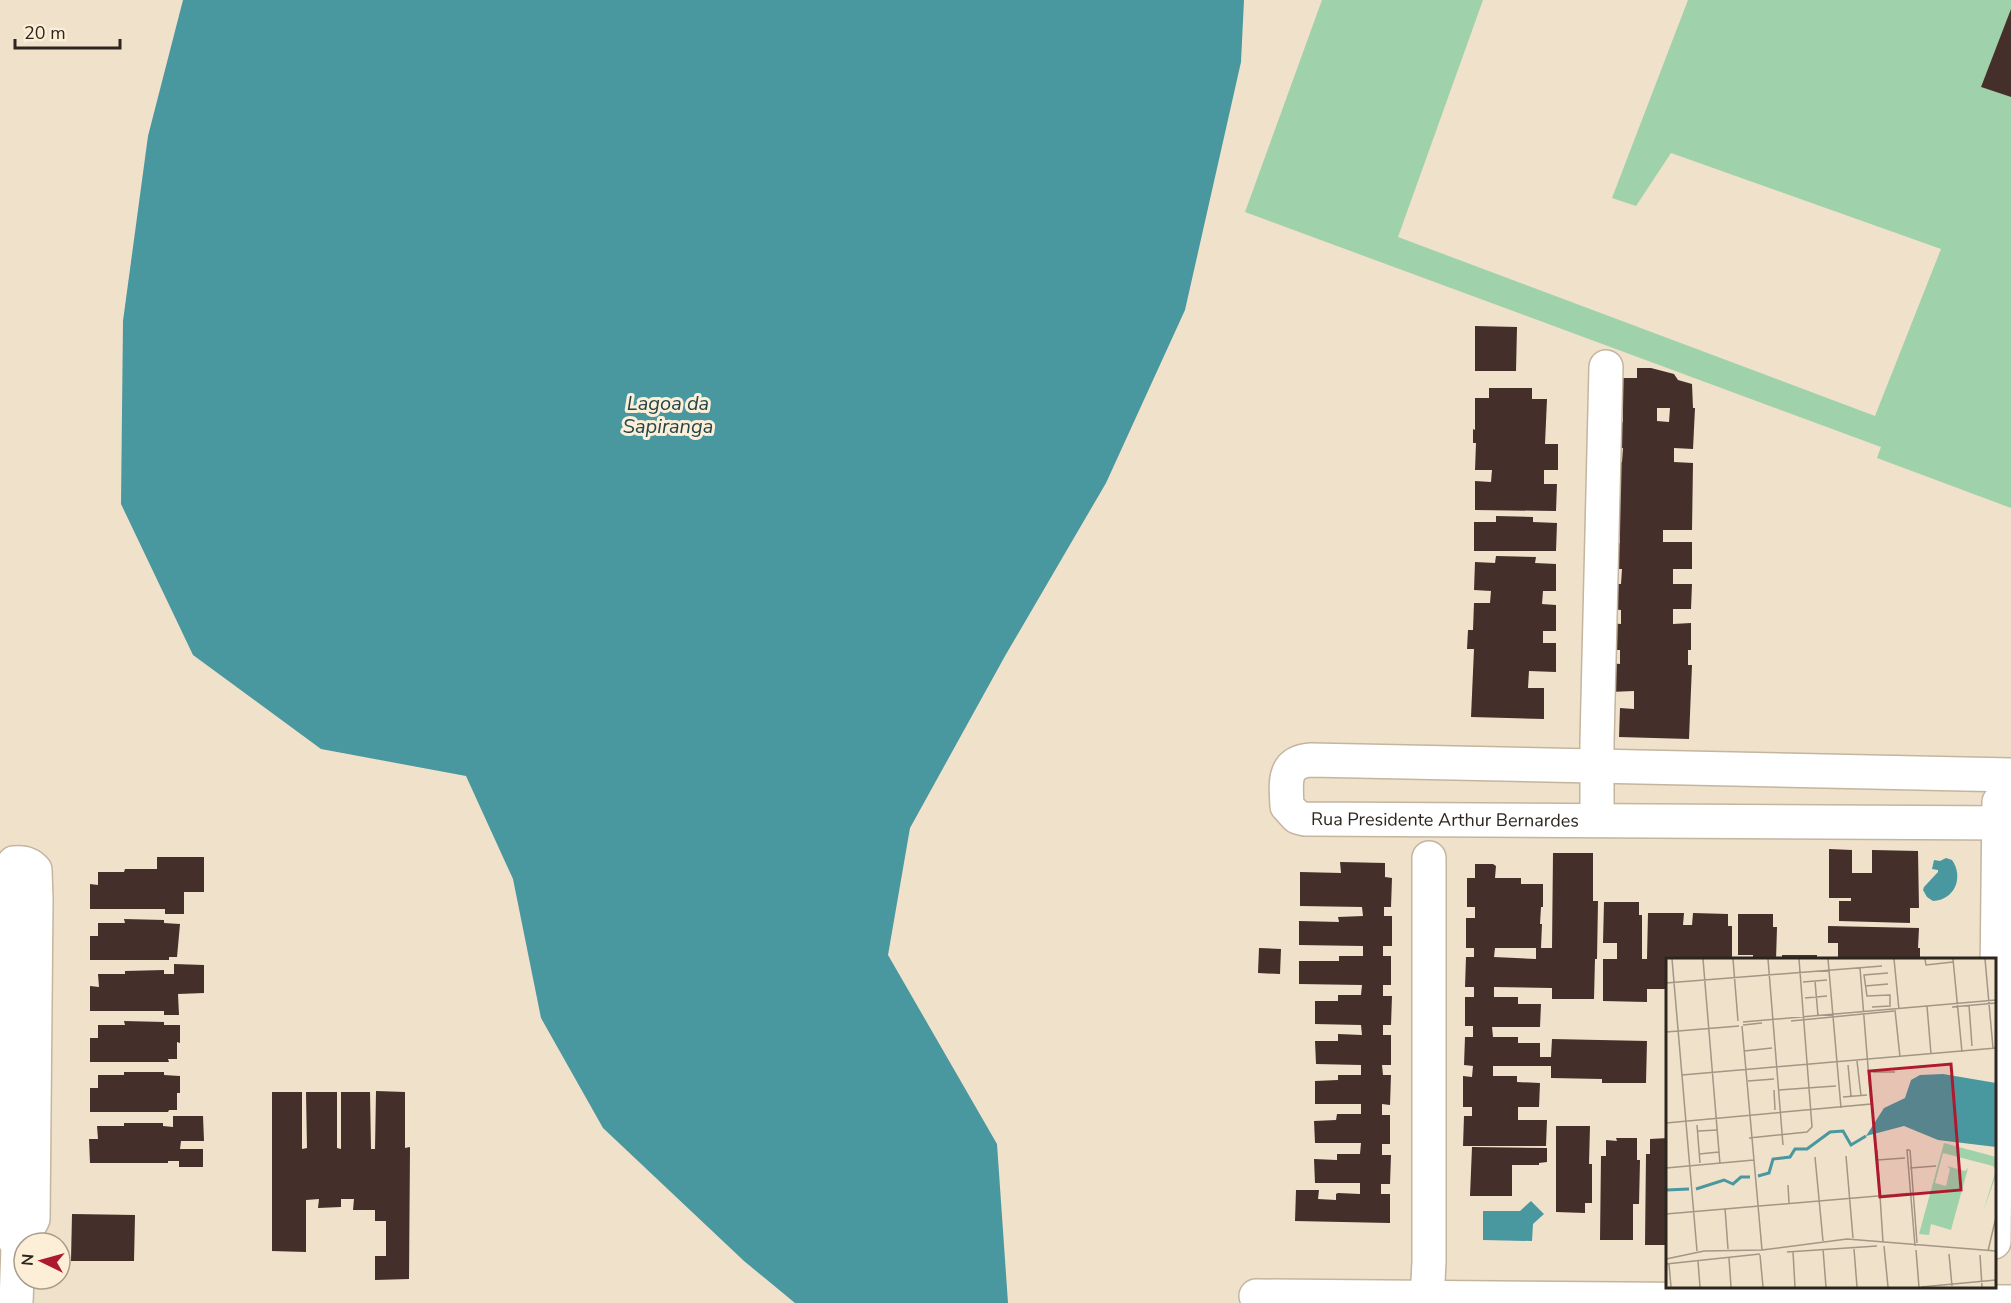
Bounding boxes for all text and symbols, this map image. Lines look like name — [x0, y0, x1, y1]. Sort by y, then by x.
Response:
scale bar — [15, 12, 120, 50]
text: 20 m — [24, 21, 66, 45]
water label: Lagoa da Sapiranga — [623, 390, 713, 440]
street label: Rua Presidente Arthur Bernardes — [1311, 807, 1579, 833]
inset map — [1666, 958, 1996, 1288]
north arrow — [12, 1231, 72, 1291]
text: N — [17, 1253, 40, 1267]

